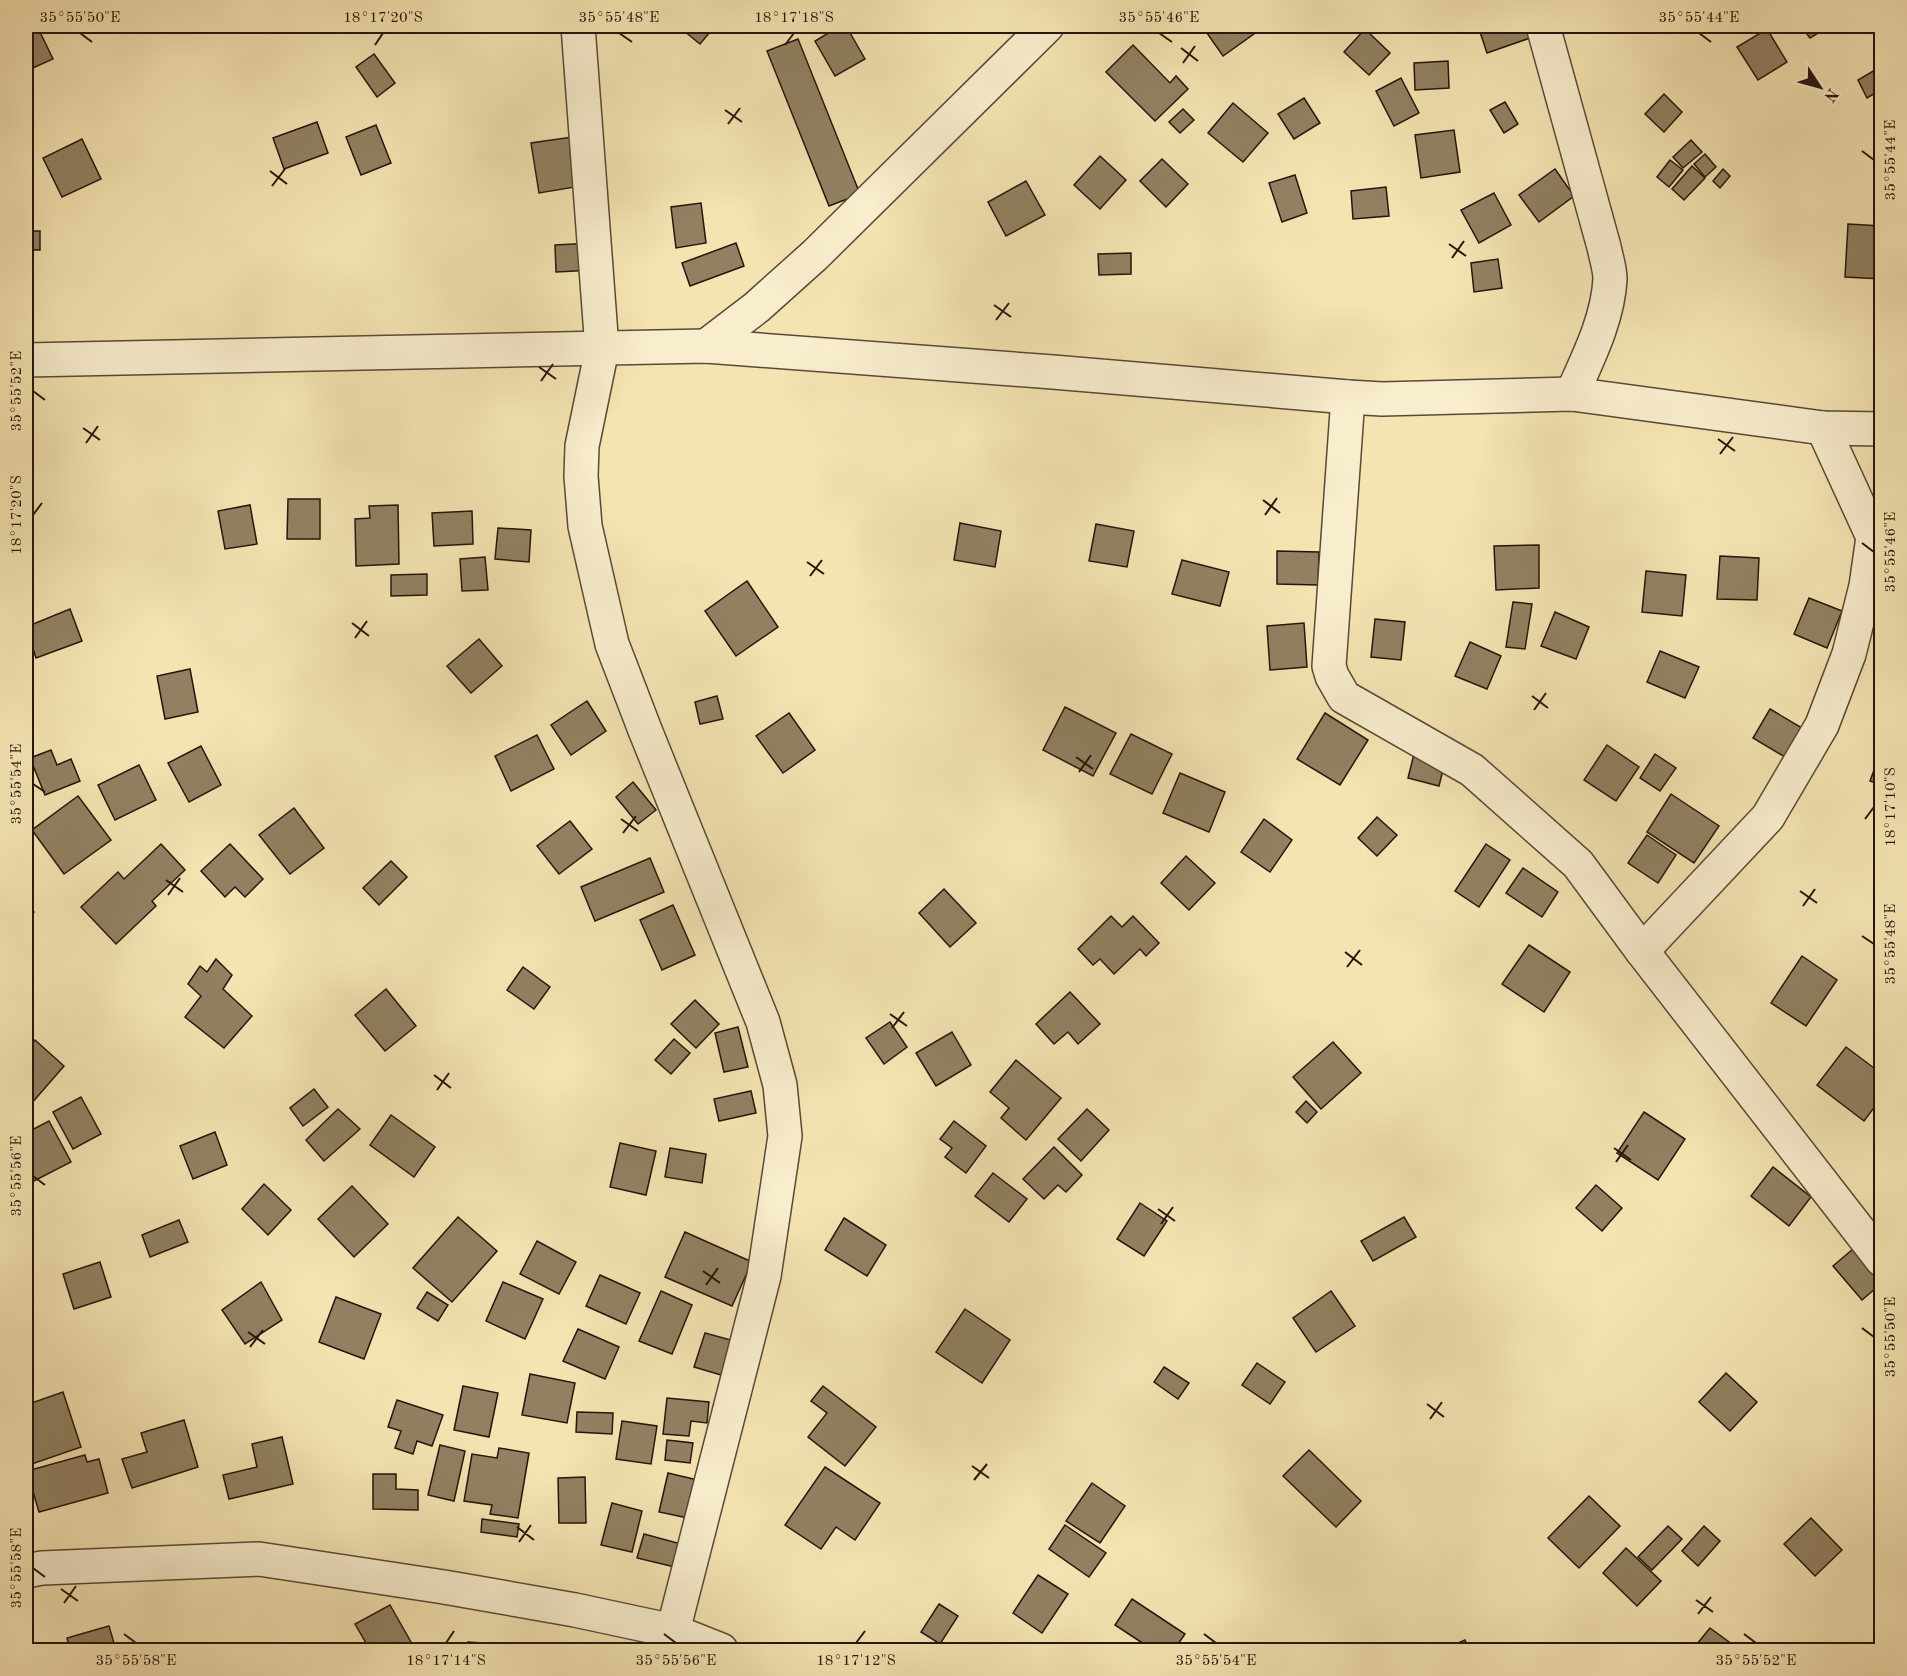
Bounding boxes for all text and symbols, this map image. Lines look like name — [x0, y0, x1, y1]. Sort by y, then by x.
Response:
text: 35°55'50"E — [40, 11, 120, 26]
text: 18°17'20"S — [343, 11, 423, 26]
text: 35°55'48"E — [579, 11, 659, 26]
text: 18°17'18"S — [754, 11, 834, 26]
text: 35°55'46"E — [1119, 11, 1199, 26]
text: 35°55'44"E — [1659, 11, 1739, 26]
north arrow — [1790, 57, 1850, 117]
text: N — [1820, 85, 1841, 105]
text: 35°55'44"E — [1884, 120, 1899, 200]
text: 35°55'52"E — [10, 351, 25, 431]
text: 18°17'20"S — [10, 475, 25, 555]
text: 35°55'46"E — [1884, 512, 1899, 592]
text: 35°55'54"E — [10, 744, 25, 824]
text: 18°17'10"S — [1884, 767, 1899, 847]
text: 35°55'48"E — [1884, 904, 1899, 984]
text: 35°55'56"E — [10, 1136, 25, 1216]
text: 35°55'50"E — [1884, 1297, 1899, 1377]
text: 35°55'58"E — [10, 1528, 25, 1608]
text: 35°55'58"E — [96, 1654, 176, 1669]
text: 18°17'14"S — [406, 1654, 486, 1669]
text: 35°55'56"E — [636, 1654, 716, 1669]
text: 18°17'12"S — [816, 1654, 896, 1669]
text: 35°55'54"E — [1176, 1654, 1256, 1669]
text: 35°55'52"E — [1716, 1654, 1796, 1669]

